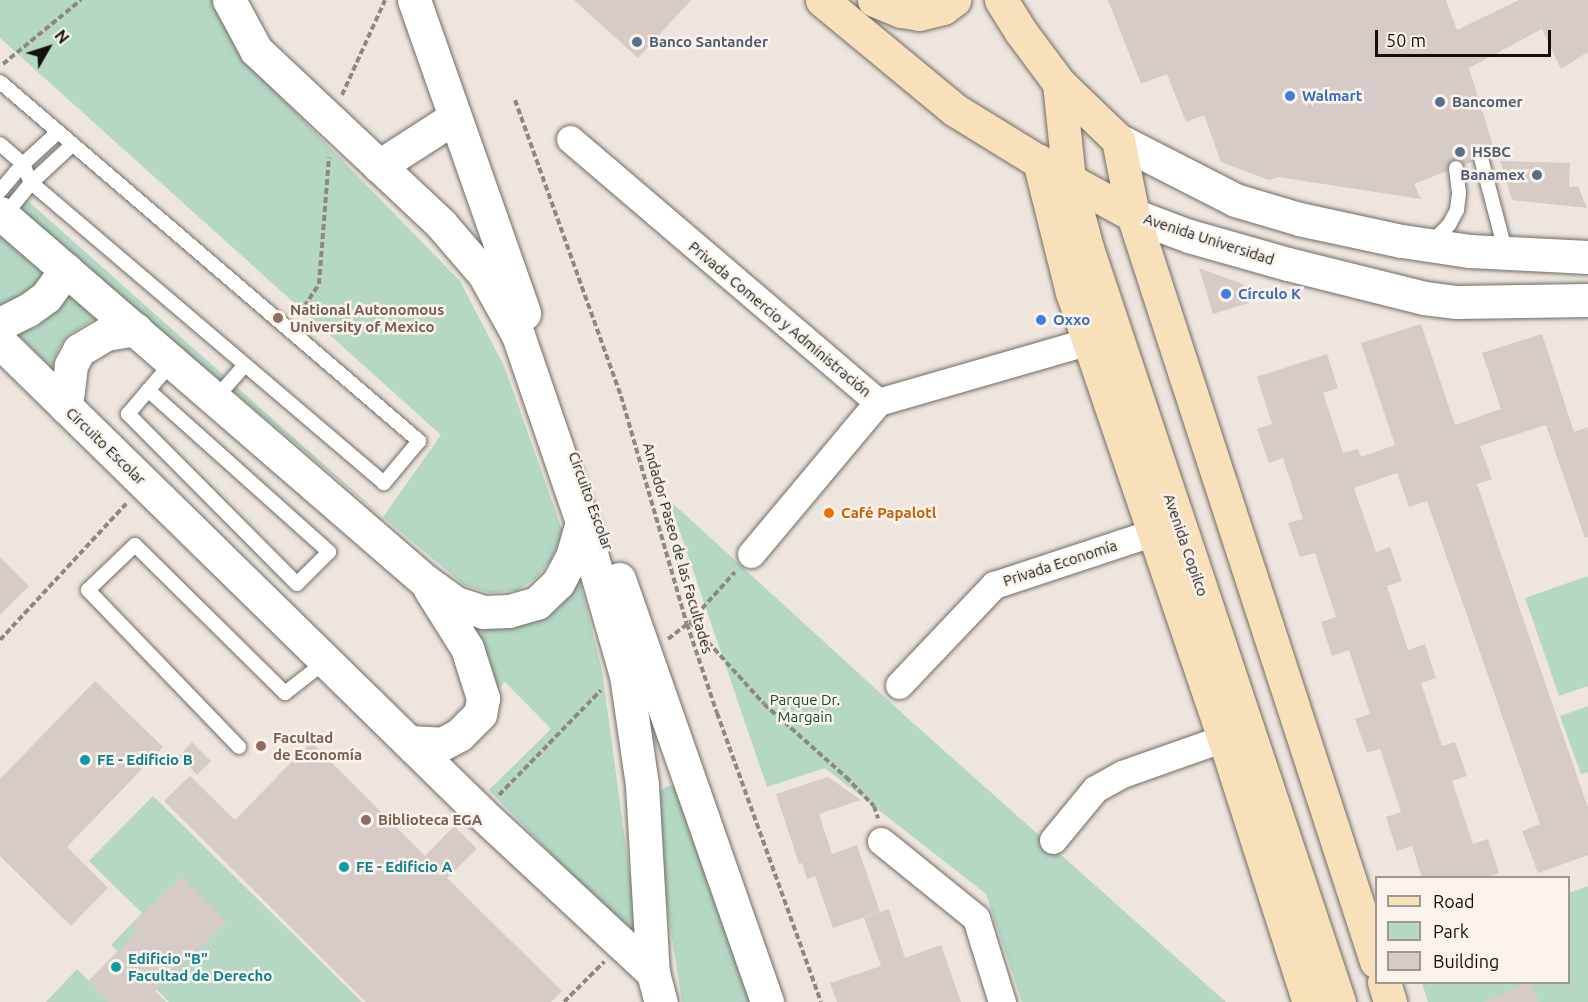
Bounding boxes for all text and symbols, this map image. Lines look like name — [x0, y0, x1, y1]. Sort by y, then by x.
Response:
north arrow — [18, 18, 78, 78]
scale bar — [1378, 18, 1554, 56]
text: N — [51, 26, 73, 47]
text: 50 m — [1386, 30, 1426, 50]
place label: Banco Santander — [649, 33, 768, 51]
marker: Banco Santander — [630, 35, 644, 49]
place label: Walmart — [1302, 87, 1362, 105]
marker: Walmart — [1283, 89, 1297, 103]
place label: Bancomer — [1452, 93, 1523, 111]
marker: Bancomer — [1433, 95, 1447, 109]
place label: HSBC — [1472, 143, 1511, 161]
marker: HSBC — [1453, 145, 1467, 159]
place label: Banamex — [1460, 166, 1525, 184]
marker: Banamex — [1530, 168, 1544, 182]
street label: Avenida Universidad — [1141, 209, 1277, 269]
street label: Privada Comercio y Administración — [685, 237, 875, 401]
place label: Círculo K — [1238, 285, 1301, 303]
marker: Círculo K — [1219, 287, 1233, 301]
place label: National Autonomous University of Mexico — [290, 300, 444, 335]
marker: National Autonomous University of Mexico — [271, 311, 285, 325]
place label: Oxxo — [1053, 311, 1090, 329]
marker: Oxxo — [1034, 313, 1048, 327]
street label: Circuito Escolar — [62, 403, 150, 489]
street label: Andador Paseo de las Facultades — [639, 440, 717, 656]
street label: Circuito Escolar — [565, 449, 617, 553]
street label: Avenida Copilco — [1160, 491, 1212, 599]
place label: Café Papalotl — [841, 504, 936, 522]
marker: Café Papalotl — [822, 506, 836, 520]
street label: Privada Economía — [1001, 536, 1119, 590]
park label: Parque Dr. Margain — [770, 690, 840, 725]
place label: Facultad de Economía — [273, 728, 362, 763]
marker: Facultad de Economía — [254, 739, 268, 753]
place label: FE - Edificio B — [97, 751, 193, 769]
marker: FE - Edificio B — [78, 753, 92, 767]
place label: Biblioteca EGA — [378, 811, 482, 829]
marker: Biblioteca EGA — [359, 813, 373, 827]
place label: FE - Edificio A — [356, 858, 452, 876]
marker: FE - Edificio A — [337, 860, 351, 874]
legend — [1375, 876, 1570, 984]
text: Road — [1433, 891, 1475, 911]
text: Park — [1433, 921, 1469, 941]
place label: Edificio "B" Facultad de Derecho — [128, 949, 272, 984]
text: Building — [1433, 951, 1499, 971]
marker: Edificio "B" Facultad de Derecho — [109, 960, 123, 974]

